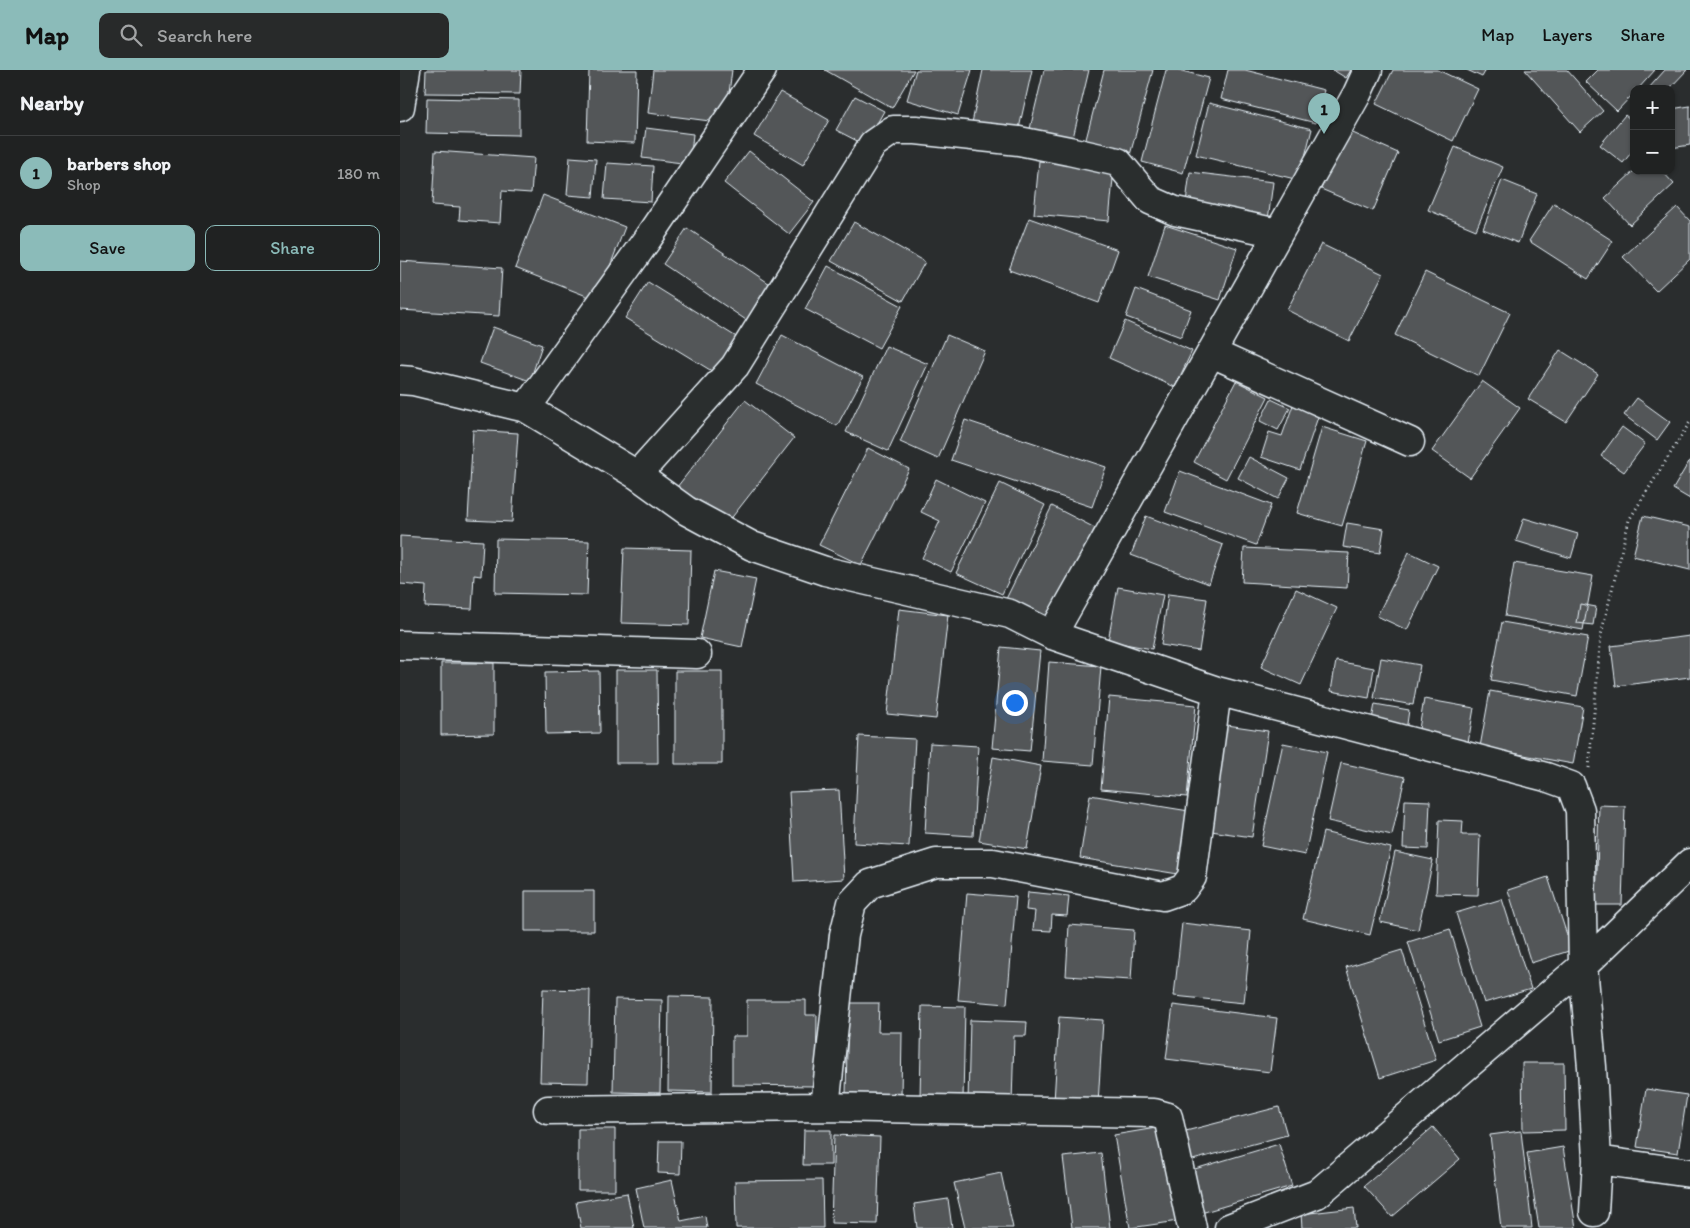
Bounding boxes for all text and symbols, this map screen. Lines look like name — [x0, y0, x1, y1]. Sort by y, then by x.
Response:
search box — [99, 13, 449, 58]
text: Map — [25, 21, 69, 50]
icon: search — [117, 21, 145, 49]
text: Search here — [157, 24, 252, 47]
text: Map — [1481, 24, 1514, 46]
text: Layers — [1542, 24, 1592, 46]
text: Share — [1620, 24, 1665, 46]
map controls — [1630, 85, 1675, 175]
button: + — [1630, 85, 1675, 130]
text: Nearby — [20, 90, 84, 115]
pin: 1 — [1308, 93, 1340, 134]
button: − — [1630, 130, 1675, 175]
text: barbers shop — [67, 152, 171, 175]
text: 1 — [32, 164, 40, 183]
text: 180 m — [337, 164, 380, 183]
text: Shop — [67, 175, 101, 194]
button: Save — [20, 225, 195, 271]
button: Share — [205, 225, 380, 271]
your location — [1002, 690, 1028, 716]

